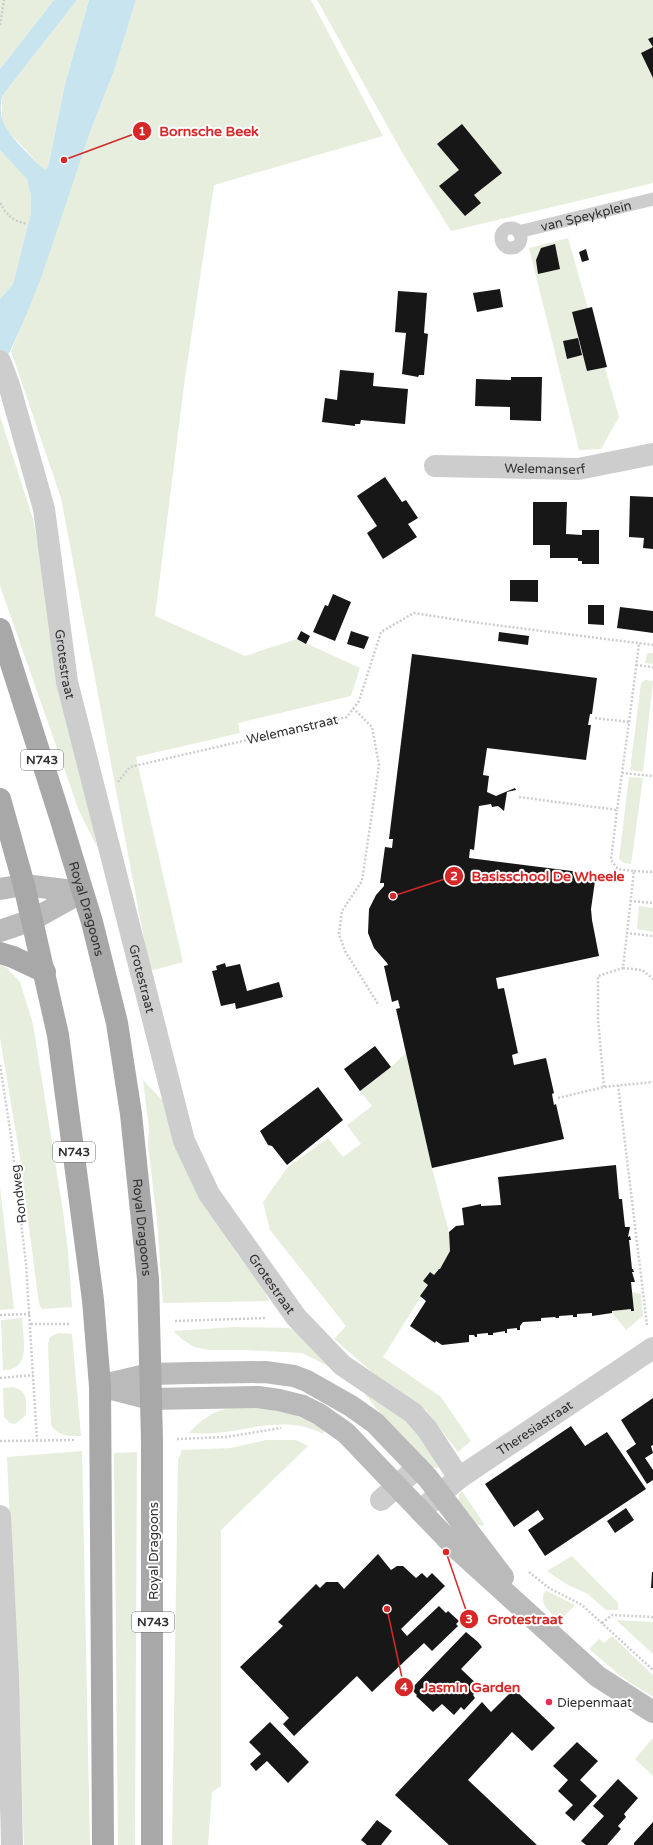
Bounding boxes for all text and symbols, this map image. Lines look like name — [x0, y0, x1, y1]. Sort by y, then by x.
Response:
callout: Bornsche Beek — [132, 118, 267, 144]
text: Bornsche Beek — [159, 123, 259, 140]
text: 1 — [138, 124, 146, 138]
street label: van Speykplein — [539, 198, 633, 235]
street label: Welemanserf — [504, 460, 587, 478]
street label: Grotestraat — [51, 628, 78, 701]
street label: Welemanstraat — [245, 712, 339, 748]
road number: N743 — [21, 750, 63, 770]
street label: Royal Dragoons — [65, 860, 107, 958]
callout: Basisschool De Wheele — [444, 863, 633, 889]
text: Basisschool De Wheele — [471, 868, 625, 885]
text: 2 — [450, 869, 458, 883]
street label: Grotestraat — [125, 943, 158, 1015]
road number: N743 — [53, 1142, 95, 1162]
street label: Rondweg — [7, 1164, 31, 1224]
street label: Royal Dragoons — [129, 1178, 155, 1277]
street label: Grotestraat — [245, 1251, 298, 1318]
street label: Theresiastraat — [494, 1397, 576, 1459]
street label: Royal Dragoons — [146, 1502, 162, 1600]
callout: Grotestraat — [459, 1606, 570, 1632]
text: Grotestraat — [487, 1611, 563, 1628]
road number: N743 — [132, 1612, 174, 1632]
text: 3 — [465, 1612, 473, 1626]
callout: Jasmin Garden — [394, 1674, 528, 1700]
text: Jasmin Garden — [421, 1679, 520, 1696]
text: 4 — [400, 1680, 408, 1694]
place label: Diepenmaat — [557, 1695, 632, 1711]
marker: Diepenmaat — [544, 1697, 554, 1707]

